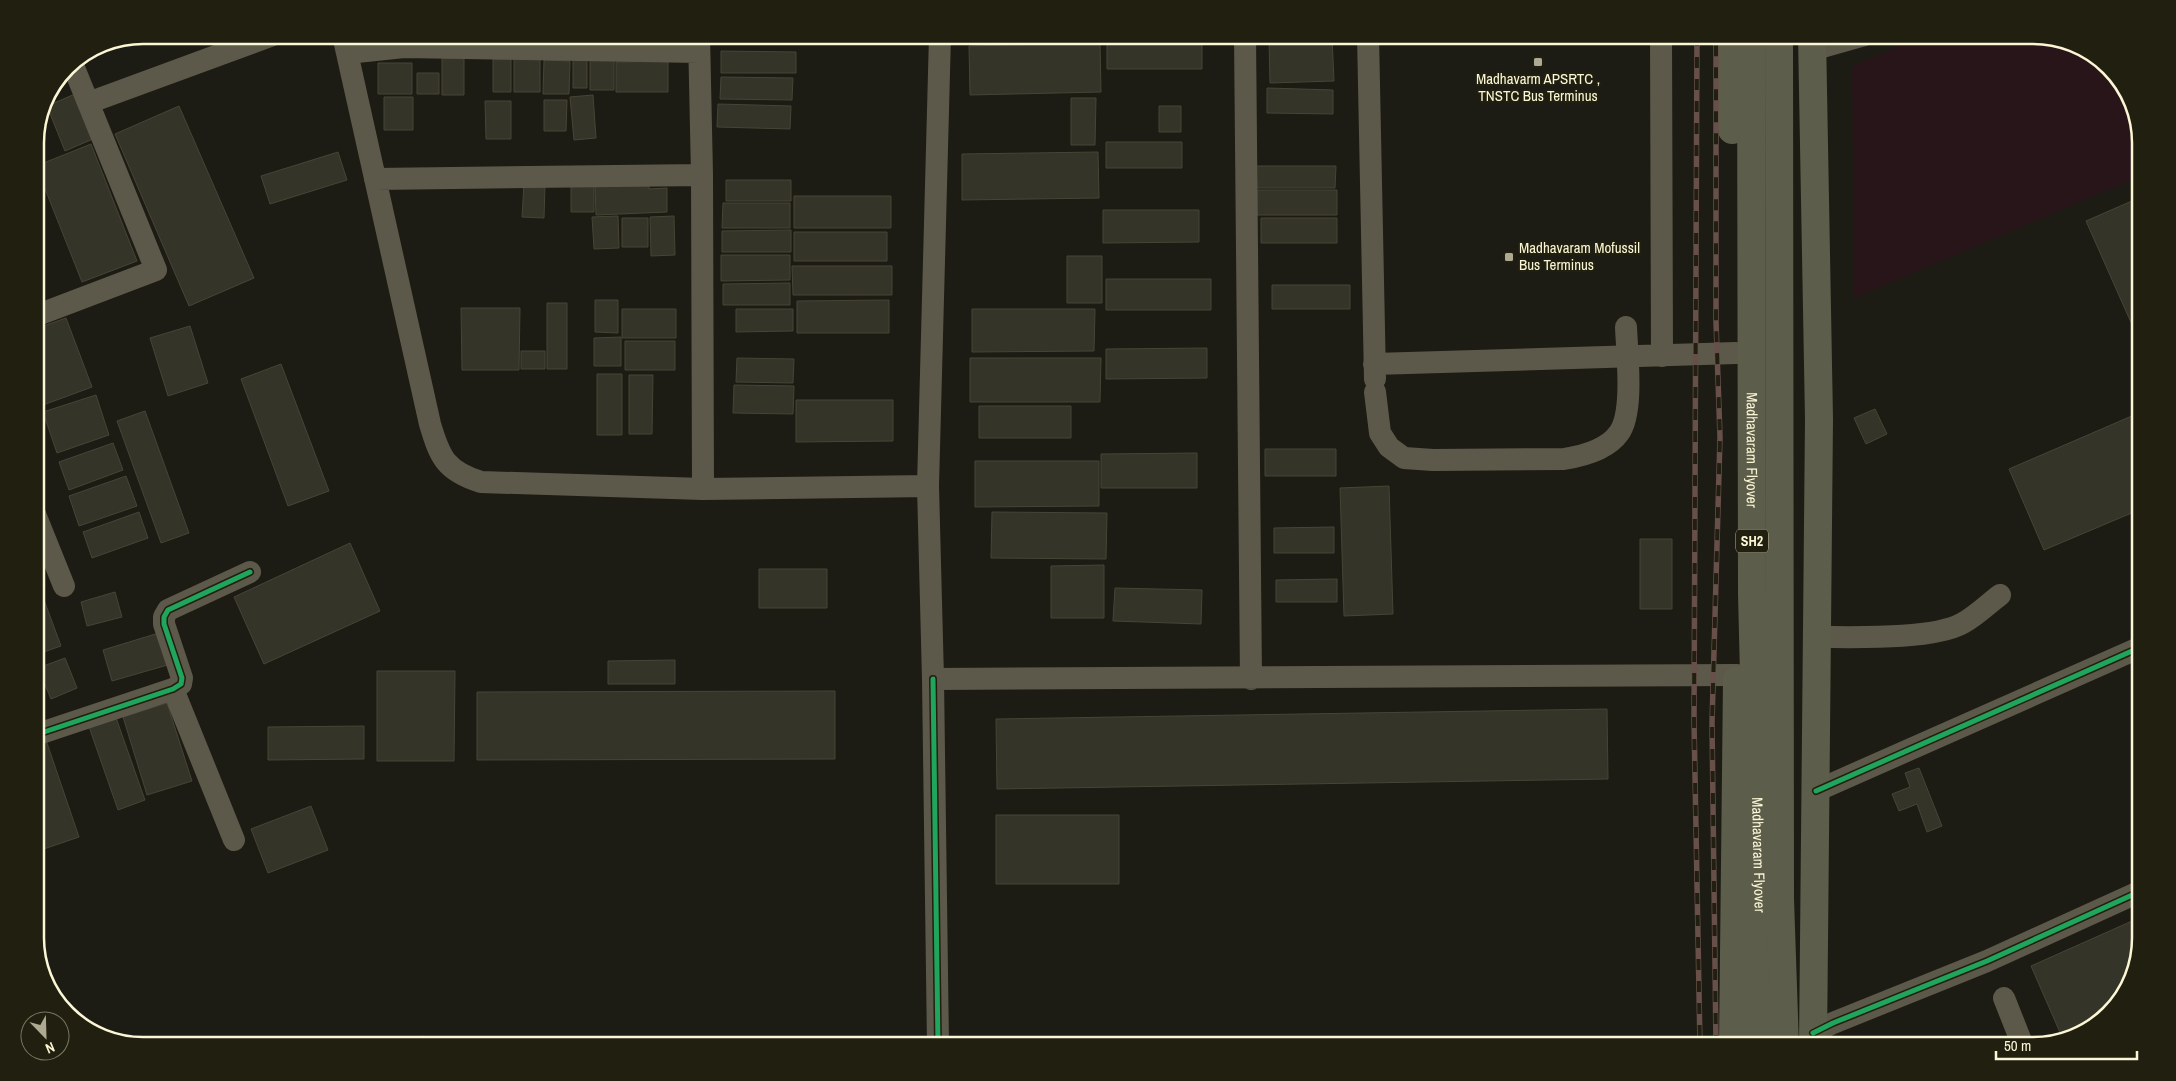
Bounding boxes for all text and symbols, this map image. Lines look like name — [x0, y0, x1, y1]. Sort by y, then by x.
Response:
marker: Madhavarm APSRTC , TNSTC Bus Terminus — [1532, 56, 1544, 68]
place label: Madhavarm APSRTC , TNSTC Bus Terminus — [1476, 68, 1600, 106]
place label: Madhavaram Mofussil Bus Terminus — [1519, 237, 1640, 275]
marker: Madhavaram Mofussil Bus Terminus — [1503, 251, 1515, 263]
street label: Madhavaram Flyover — [1742, 392, 1763, 508]
road number: SH2 — [1736, 530, 1768, 552]
street label: Madhavaram Flyover — [1747, 797, 1771, 913]
north arrow — [20, 1011, 70, 1061]
scale bar — [1996, 1028, 2137, 1060]
text: 50 m — [2004, 1035, 2031, 1056]
text: N — [43, 1038, 57, 1058]

